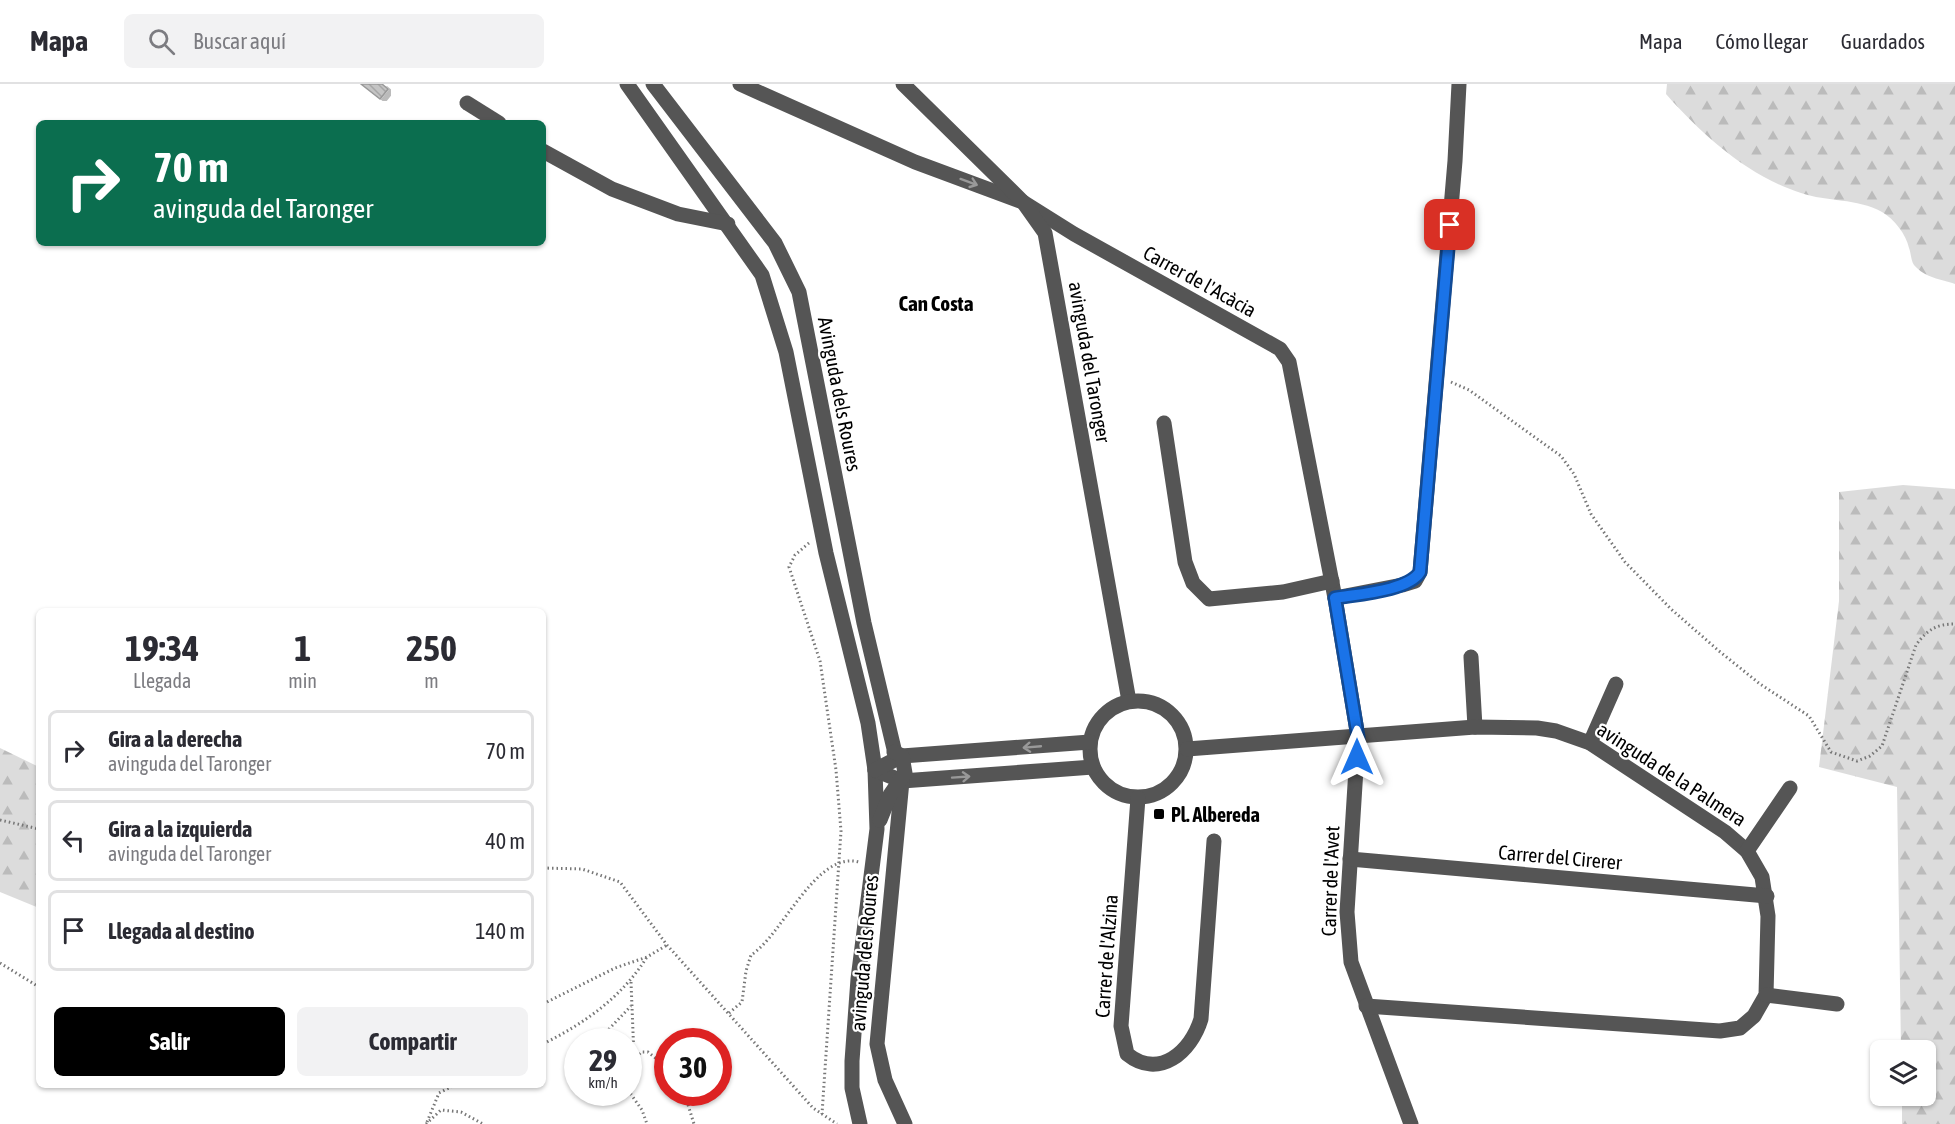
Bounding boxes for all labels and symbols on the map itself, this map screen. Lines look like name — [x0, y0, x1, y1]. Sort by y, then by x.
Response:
one-way arrow — [959, 178, 978, 189]
pin — [1424, 199, 1475, 250]
street label: Carrer de l'Acàcia — [1140, 241, 1260, 321]
street label: avinguda del Taronger — [1065, 280, 1116, 445]
district label: Can Costa — [899, 291, 974, 315]
street label: Avinguda dels Roures — [814, 315, 866, 473]
street label: avinguda de la Palmera — [1593, 717, 1751, 831]
position arrow — [1325, 725, 1389, 789]
one-way arrow — [1022, 742, 1042, 753]
one-way arrow — [950, 771, 970, 782]
place label: Pl. Albereda — [1171, 803, 1260, 826]
marker: Pl. Albereda — [1152, 807, 1166, 821]
street label: Carrer de l'Avet — [1317, 825, 1343, 937]
street label: Carrer del Cirerer — [1497, 840, 1624, 874]
street label: avinguda dels Roures — [846, 874, 882, 1032]
street label: Carrer de l'Alzina — [1090, 894, 1122, 1018]
speed limit sign: 30 — [654, 1028, 732, 1106]

